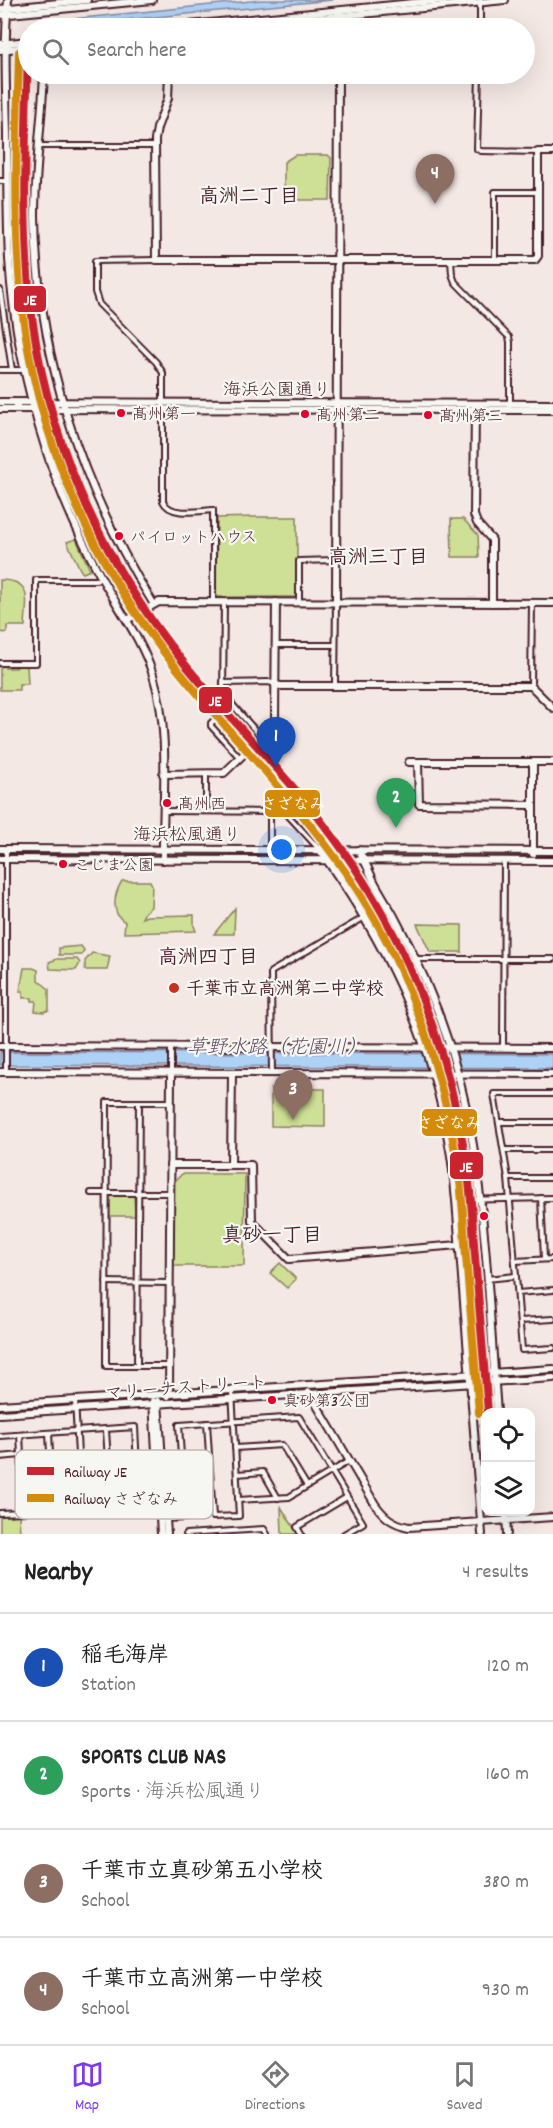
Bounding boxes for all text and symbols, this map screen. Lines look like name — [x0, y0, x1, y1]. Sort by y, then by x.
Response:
search box — [18, 18, 535, 84]
icon: search — [39, 35, 72, 68]
text: Search here — [87, 36, 186, 67]
pin: 4 — [416, 154, 454, 204]
district label: 高洲二丁目 — [199, 184, 299, 212]
line badge: JE — [13, 285, 47, 313]
text: JE — [23, 290, 37, 313]
street label: 海浜公園通り — [223, 379, 331, 404]
place label: 髙州第一 — [132, 404, 196, 427]
place label: 髙州第二 — [316, 405, 380, 428]
place label: 髙州第三 — [439, 406, 503, 429]
marker: 髙州第一 — [115, 407, 127, 419]
marker: 髙州第二 — [299, 408, 311, 420]
marker: 髙州第三 — [422, 409, 434, 421]
place label: パイロットハウス — [130, 527, 257, 550]
marker: パイロットハウス — [113, 530, 125, 542]
district label: 高洲三丁目 — [328, 545, 428, 573]
line badge: JE — [198, 686, 233, 714]
text: JE — [208, 691, 222, 714]
pin: 1 — [256, 718, 296, 767]
pin: 2 — [376, 778, 416, 828]
line badge: さざなみ — [264, 789, 321, 818]
place label: 髙州西 — [178, 794, 226, 817]
text: さざなみ — [261, 794, 325, 817]
marker: 髙州西 — [161, 797, 173, 809]
street label: 海浜松風通り — [133, 824, 241, 849]
your location — [267, 835, 296, 864]
place label: こじま公園 — [74, 855, 154, 878]
marker: こじま公園 — [57, 858, 69, 870]
district label: 高洲四丁目 — [158, 945, 258, 973]
place label: 千葉市立高洲第二中学校 — [186, 978, 384, 1003]
marker: 千葉市立高洲第二中学校 — [167, 981, 181, 995]
water label: 草野水路（花園川） — [187, 1035, 367, 1063]
pin: 3 — [274, 1070, 312, 1120]
line badge: さざなみ — [421, 1108, 478, 1137]
text: さざなみ — [417, 1113, 481, 1136]
line badge: JE — [449, 1151, 484, 1180]
text: JE — [459, 1157, 473, 1180]
unlabelled marker — [478, 1210, 490, 1222]
district label: 真砂一丁目 — [222, 1223, 322, 1251]
street label: マリーナストリート — [104, 1371, 268, 1408]
place label: 真砂第3公団 — [283, 1391, 370, 1414]
marker: 真砂第3公団 — [266, 1394, 278, 1406]
map controls — [481, 1408, 535, 1516]
button: locate — [481, 1408, 535, 1462]
legend — [15, 1450, 213, 1519]
text: Railway JE — [64, 1462, 128, 1485]
button: layers — [481, 1462, 535, 1516]
text: Railway さざなみ — [64, 1489, 178, 1512]
text: Nearby — [24, 1555, 92, 1592]
text: 4 results — [462, 1559, 529, 1587]
text: 稲毛海岸 — [81, 1641, 169, 1672]
text: 1 — [41, 1653, 46, 1681]
text: 120 m — [487, 1653, 529, 1681]
text: Station — [81, 1672, 136, 1700]
text: SPORTS CLUB NAS — [81, 1743, 226, 1774]
text: 2 — [39, 1761, 48, 1789]
text: 160 m — [486, 1761, 529, 1789]
text: Sports · 海浜松風通り — [81, 1779, 265, 1807]
text: 千葉市立真砂第五小学校 — [81, 1857, 323, 1888]
text: 3 — [39, 1869, 48, 1897]
text: 380 m — [483, 1869, 529, 1897]
text: School — [81, 1888, 130, 1916]
text: 千葉市立高洲第一中学校 — [81, 1965, 323, 1996]
text: 4 — [39, 1977, 48, 2005]
text: 930 m — [482, 1977, 529, 2005]
text: School — [81, 1996, 130, 2024]
tab: Map — [71, 2058, 104, 2117]
tab: Directions — [245, 2058, 305, 2117]
tab: Saved — [447, 2058, 482, 2117]

